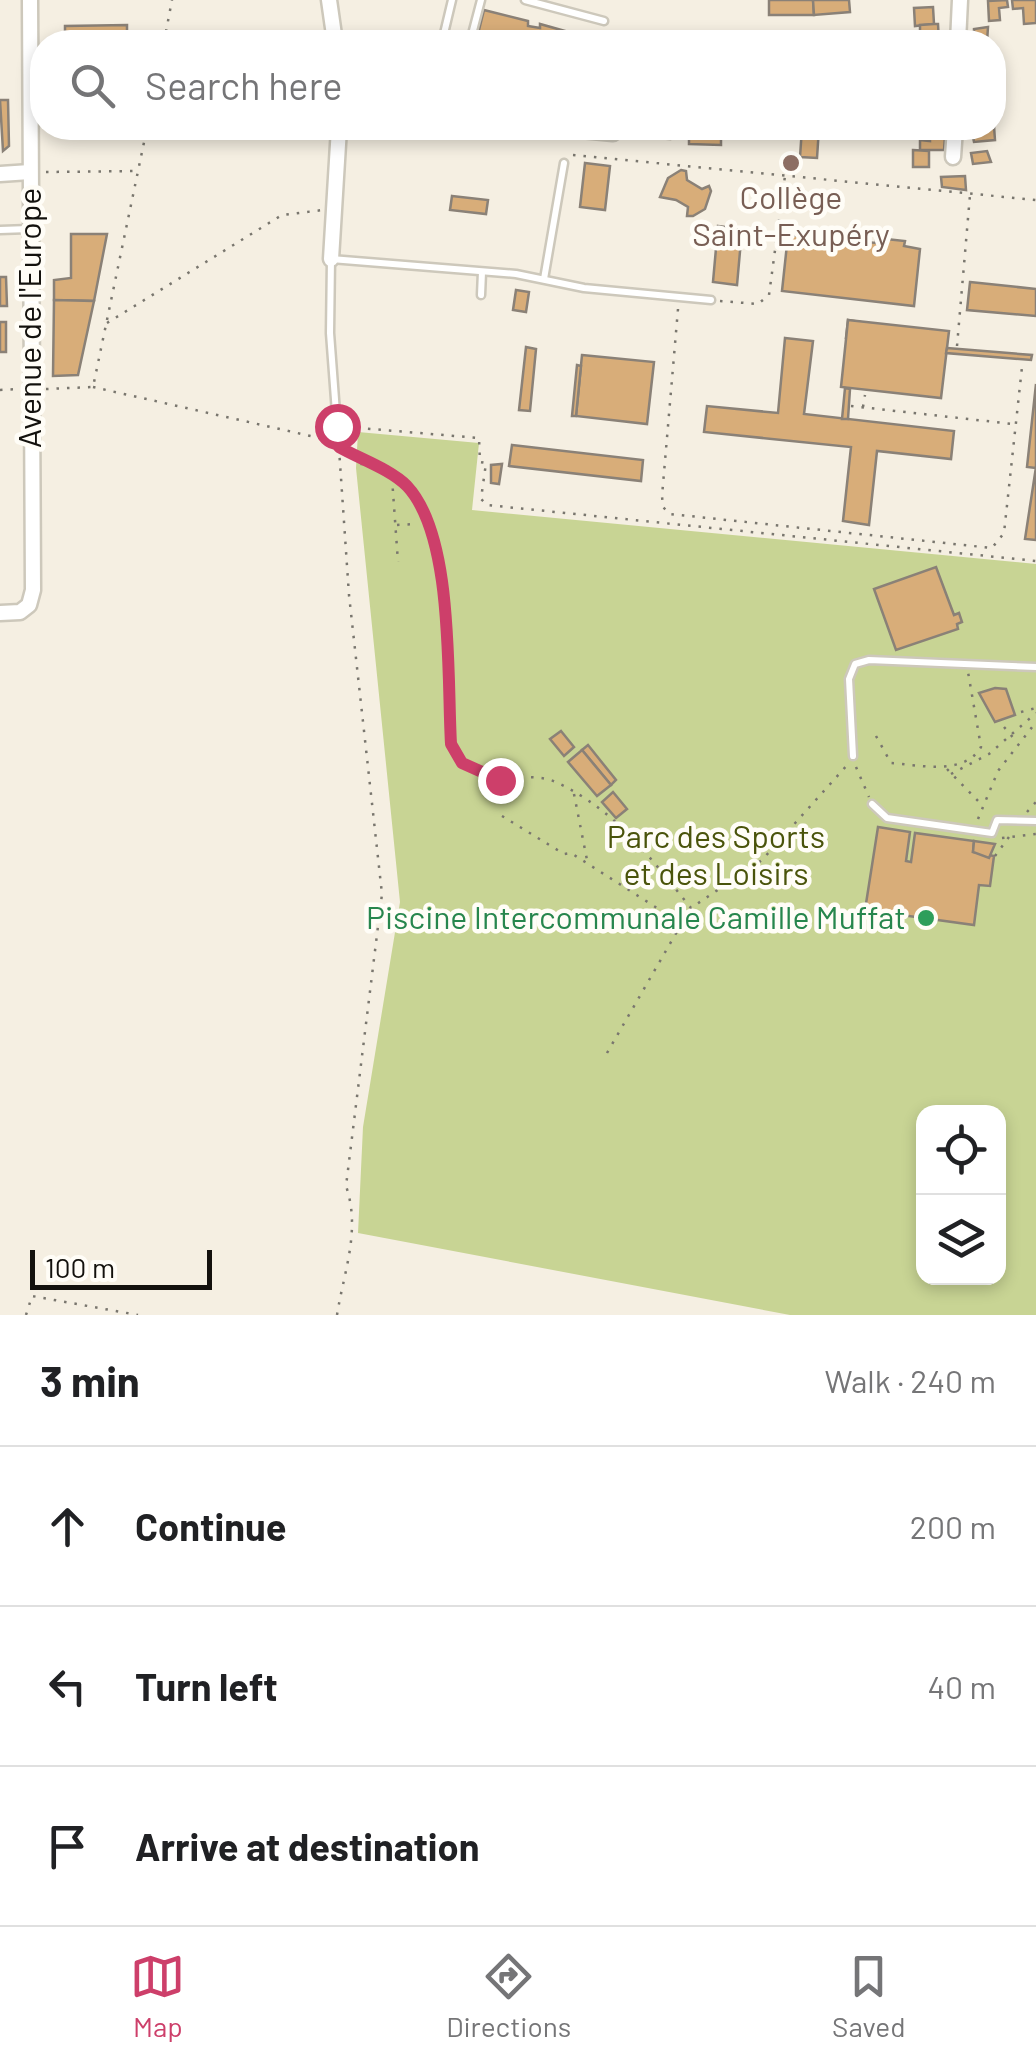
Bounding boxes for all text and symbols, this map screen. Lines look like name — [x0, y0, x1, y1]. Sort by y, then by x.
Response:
search box — [30, 30, 1006, 140]
icon: search — [65, 58, 120, 113]
text: Search here — [145, 62, 343, 108]
marker: Collège Saint-Exupéry — [780, 152, 802, 174]
place label: Collège Saint-Exupéry — [692, 177, 890, 252]
street label: Avenue de l'Europe — [9, 188, 47, 448]
route start — [315, 404, 361, 450]
route end — [478, 758, 524, 804]
park label: Parc des Sports et des Loisirs — [607, 816, 825, 891]
place label: Piscine Intercommunale Camille Muffat — [366, 897, 906, 935]
marker: Piscine Intercommunale Camille Muffat — [915, 907, 937, 929]
map controls — [916, 1105, 1006, 1285]
button: locate — [916, 1105, 1006, 1195]
button: layers — [916, 1195, 1006, 1285]
scale bar — [30, 1245, 212, 1290]
text: 100 m — [45, 1250, 115, 1284]
text: 3 min — [40, 1355, 140, 1405]
text: Walk · 240 m — [824, 1361, 996, 1399]
icon: ahead — [40, 1499, 95, 1554]
text: Continue — [135, 1503, 286, 1549]
text: 200 m — [910, 1507, 996, 1545]
icon: left — [40, 1659, 95, 1714]
text: Turn left — [135, 1663, 278, 1709]
text: 40 m — [927, 1667, 996, 1705]
icon: arrive — [40, 1819, 95, 1874]
text: Arrive at destination — [135, 1823, 480, 1869]
tab: Map — [130, 1949, 185, 2043]
tab: Directions — [446, 1949, 571, 2043]
tab: Saved — [832, 1949, 906, 2043]

